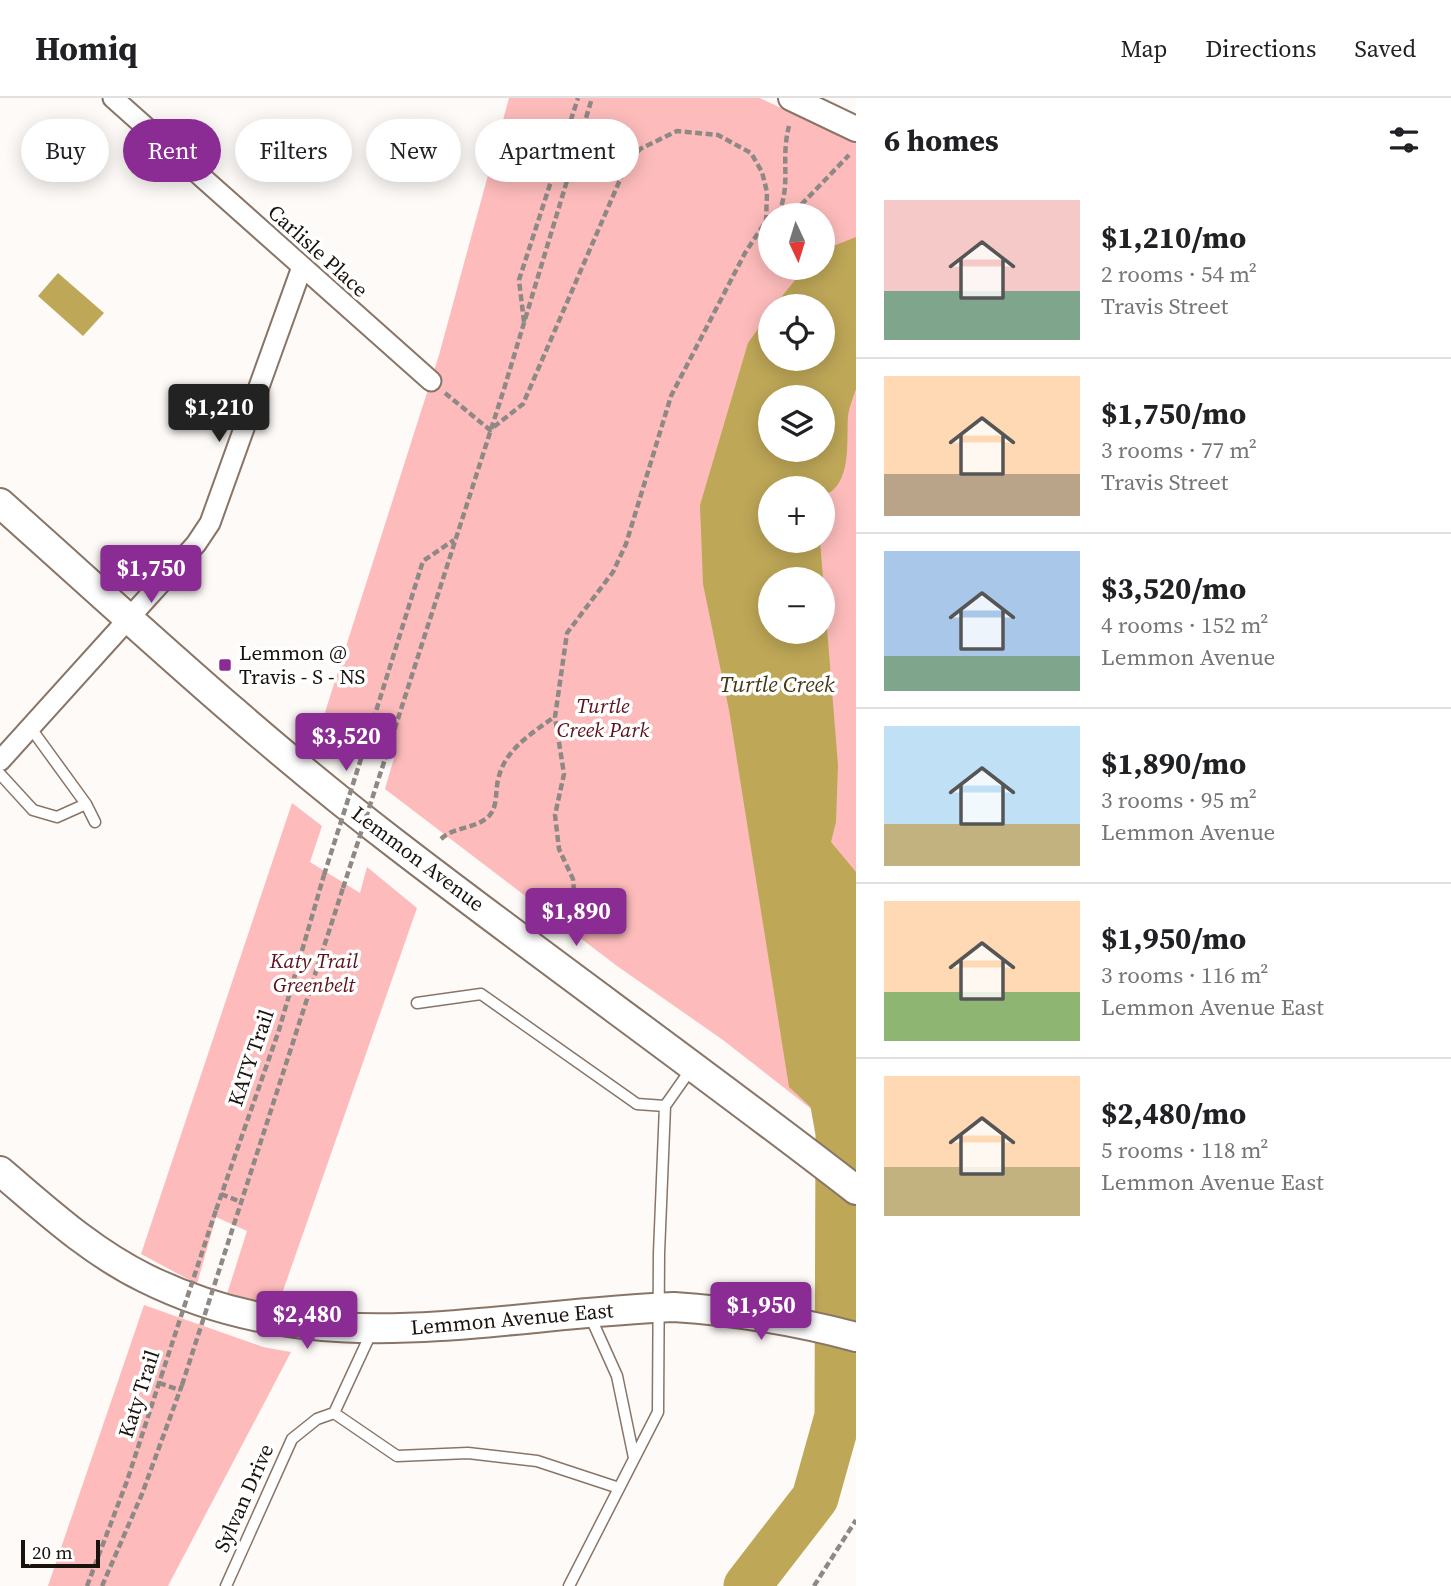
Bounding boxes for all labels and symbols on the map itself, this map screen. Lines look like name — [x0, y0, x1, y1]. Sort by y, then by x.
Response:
street label: Carlisle Place — [262, 198, 375, 304]
north arrow — [758, 203, 835, 280]
pin: $1,210 — [162, 384, 276, 444]
pin: $1,750 — [94, 546, 208, 605]
place label: Lemmon @ Travis - S - NS — [239, 638, 365, 691]
marker: Lemmon @ Travis - S - NS — [217, 657, 233, 673]
water label: Turtle Creek — [719, 668, 835, 700]
park label: Turtle Creek Park — [557, 691, 649, 744]
pin: $3,520 — [289, 714, 403, 773]
street label: Lemmon Avenue — [346, 799, 491, 918]
pin: $1,890 — [519, 888, 633, 948]
park label: Katy Trail Greenbelt — [269, 946, 358, 999]
street label: KATY Trail — [220, 1006, 281, 1110]
pin: $1,950 — [704, 1282, 818, 1342]
pin: $2,480 — [250, 1292, 364, 1351]
street label: Lemmon Avenue East — [409, 1295, 615, 1342]
street label: Katy Trail — [111, 1346, 166, 1441]
street label: Sylvan Drive — [207, 1439, 280, 1557]
scale bar — [21, 1537, 100, 1569]

